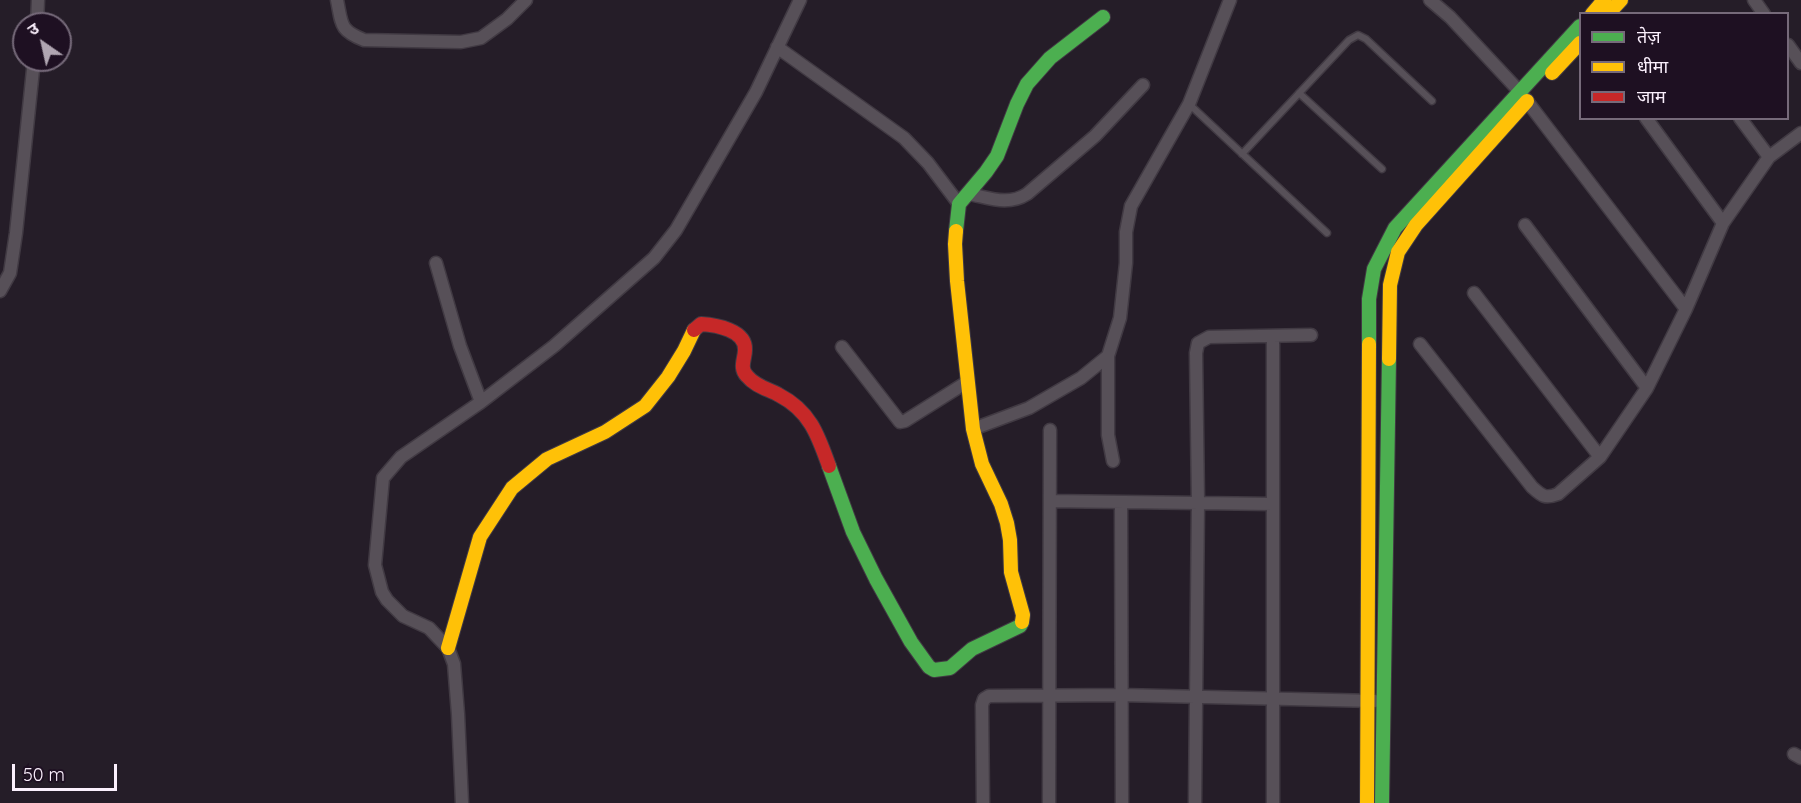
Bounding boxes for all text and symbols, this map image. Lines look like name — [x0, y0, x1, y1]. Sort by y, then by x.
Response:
north arrow — [12, 12, 72, 72]
legend — [1579, 12, 1789, 120]
text: उ — [24, 18, 43, 40]
text: तेज़ — [1637, 25, 1661, 48]
text: धीमा — [1637, 55, 1668, 78]
text: जाम — [1637, 85, 1666, 108]
scale bar — [15, 752, 120, 790]
text: 50 m — [23, 763, 65, 786]

